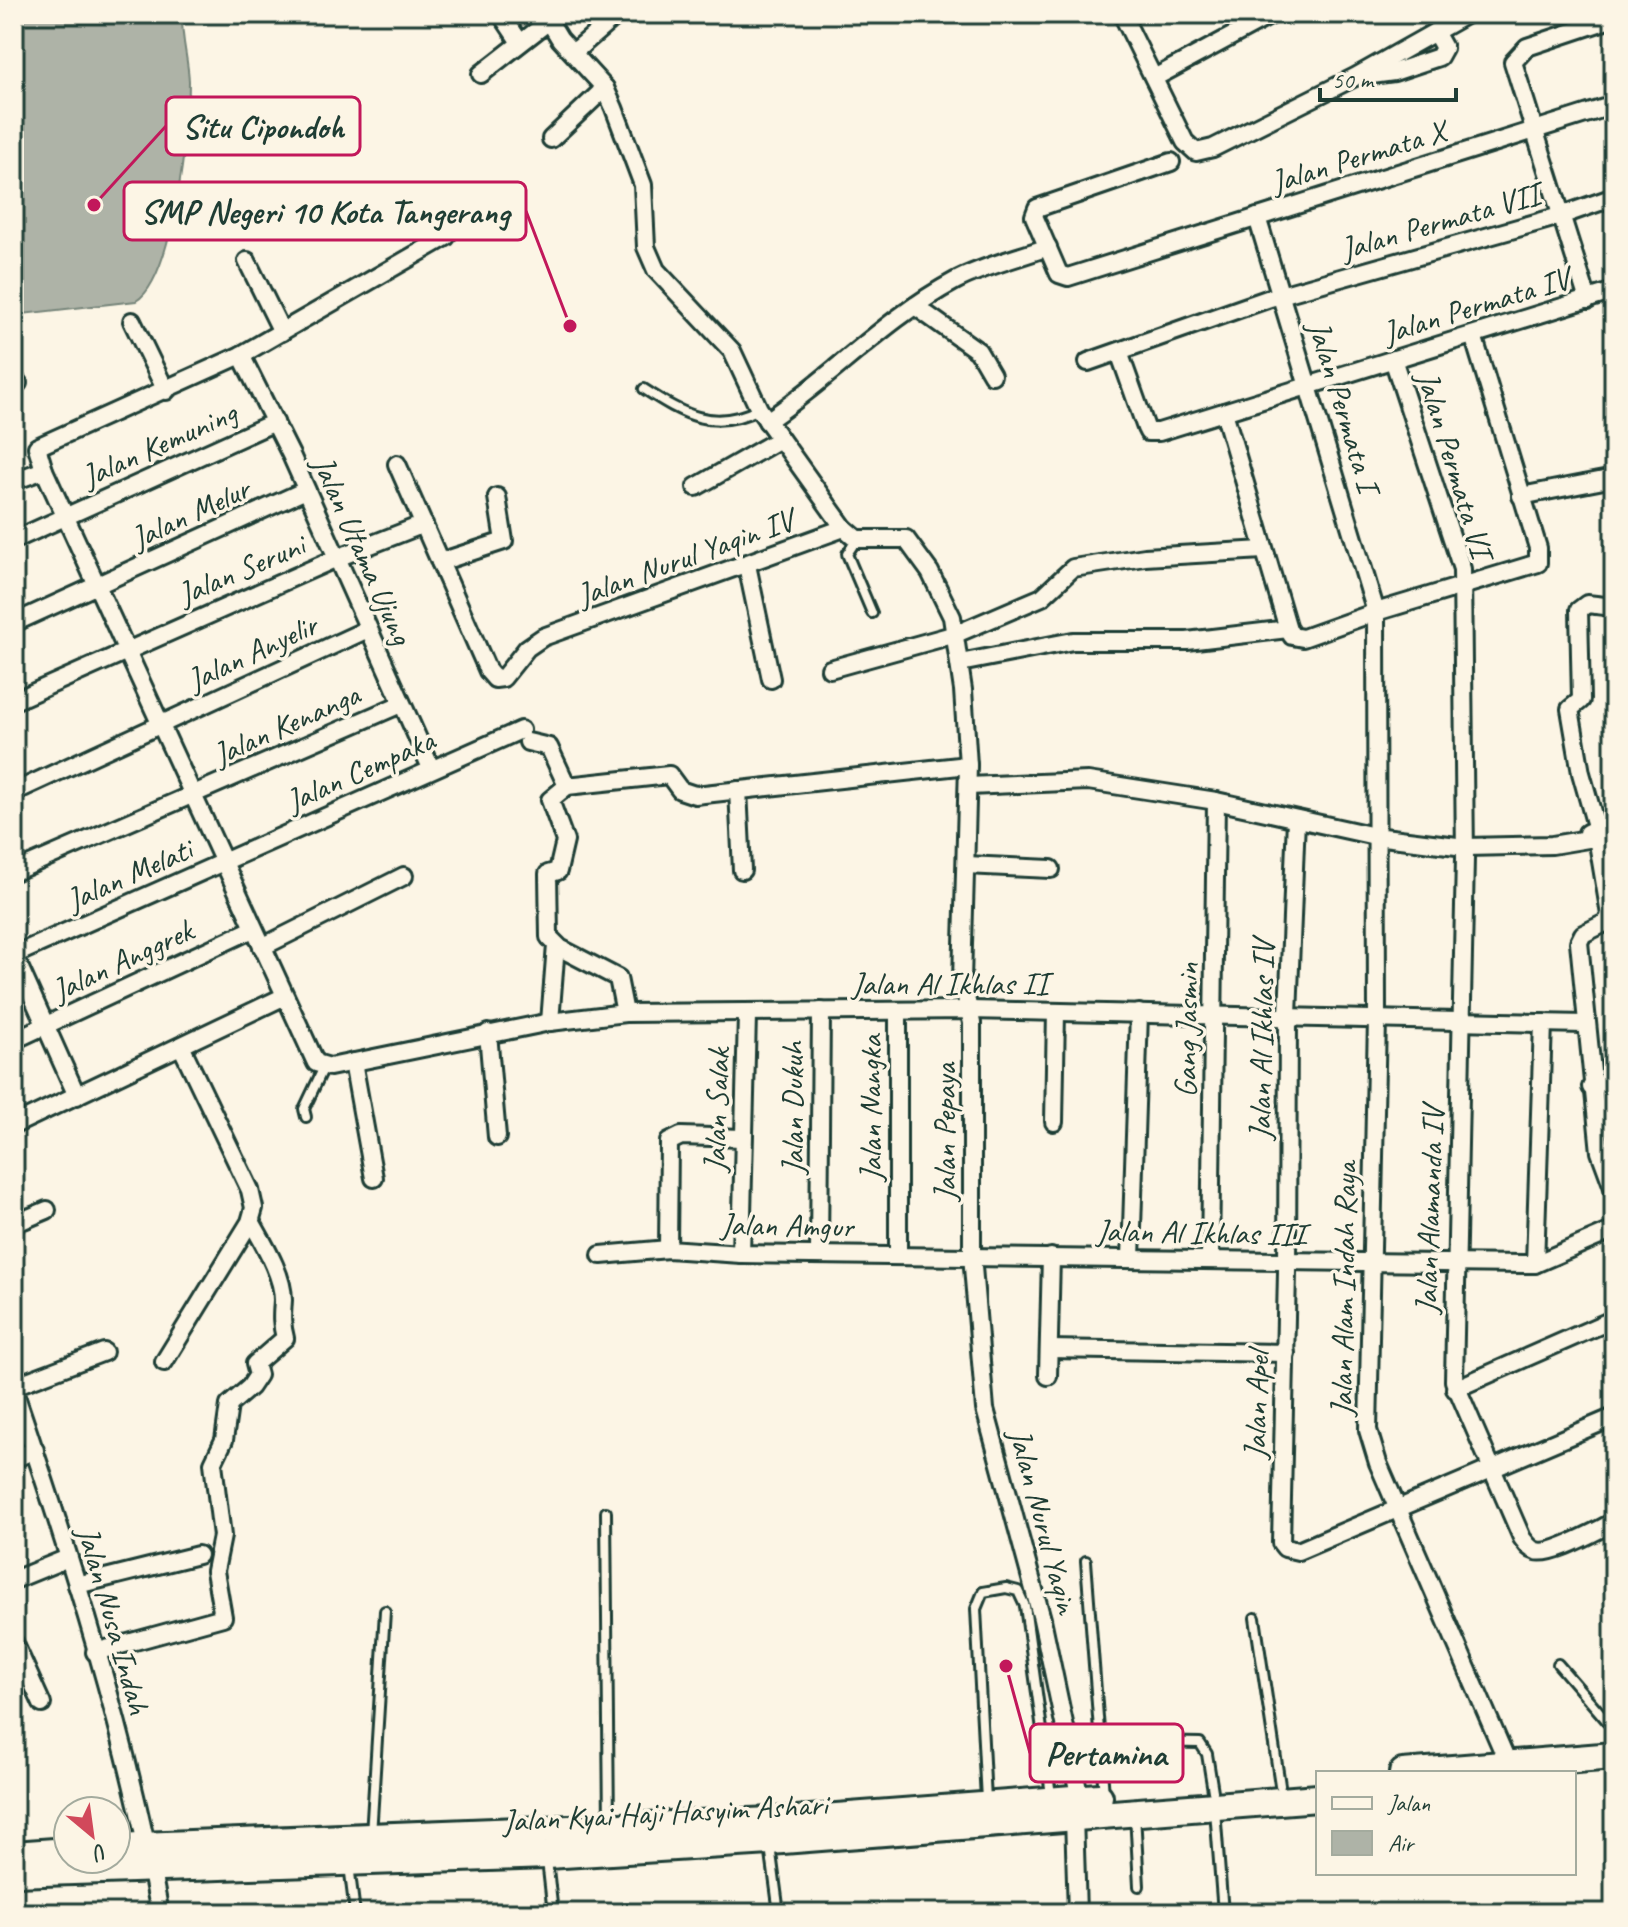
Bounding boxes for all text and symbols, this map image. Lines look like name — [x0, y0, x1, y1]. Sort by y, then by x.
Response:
scale bar — [1320, 52, 1456, 102]
text: 50 m — [1332, 65, 1375, 95]
callout: Situ Cipondoh — [166, 97, 360, 155]
text: Situ Cipondoh — [182, 105, 345, 148]
street label: Jalan Permata X — [1264, 109, 1455, 203]
street label: Jalan Permata VII — [1334, 172, 1550, 270]
callout: SMP Negeri 10 Kota Tangerang — [124, 182, 526, 240]
text: SMP Negeri 10 Kota Tangerang — [140, 190, 512, 233]
street label: Jalan Permata IV — [1376, 256, 1580, 354]
street label: Jalan Permata I — [1298, 314, 1391, 503]
street label: Jalan Permata VI — [1406, 365, 1504, 569]
street label: Jalan Kemuning — [74, 392, 244, 498]
street label: Jalan Utama Ujung — [302, 448, 423, 652]
street label: Jalan Melur — [123, 467, 259, 560]
street label: Jalan Nurul Yaqin IV — [570, 497, 805, 616]
street label: Jalan Seruni — [170, 523, 314, 615]
street label: Jalan Anyelir — [179, 604, 326, 701]
street label: Jalan Kenanga — [205, 673, 368, 776]
street label: Jalan Cempaka — [278, 719, 443, 822]
street label: Jalan Melati — [58, 827, 202, 921]
street label: Jalan Anggrek — [43, 909, 201, 1012]
street label: Jalan Al Ikhlas IV — [1239, 934, 1284, 1142]
street label: Gang Jasmin — [1165, 962, 1208, 1098]
street label: Jalan Al Ikhlas II — [850, 963, 1054, 1004]
street label: Jalan Nangka — [850, 1033, 891, 1183]
street label: Jalan Dukuh — [772, 1040, 813, 1176]
street label: Jalan Salak — [694, 1045, 739, 1174]
street label: Jalan Pepaya — [924, 1061, 965, 1203]
street label: Jalan Alamanda IV — [1405, 1099, 1454, 1316]
street label: Jalan Alam Indah Raya — [1321, 1159, 1366, 1418]
street label: Jalan Amgur — [718, 1204, 856, 1247]
street label: Jalan Al Ikhlas III — [1094, 1210, 1312, 1255]
street label: Jalan Apel — [1234, 1345, 1279, 1462]
street label: Jalan Nurul Yaqin — [999, 1422, 1088, 1620]
street label: Jalan Nusa Indah — [67, 1520, 160, 1719]
callout: Pertamina — [1030, 1724, 1183, 1782]
text: Pertamina — [1046, 1732, 1169, 1775]
legend — [1316, 1771, 1576, 1875]
street label: Jalan Kyai Haji Hasyim Ashari — [500, 1783, 832, 1842]
text: Jalan — [1387, 1788, 1430, 1818]
north arrow — [52, 1795, 132, 1875]
text: Air — [1388, 1828, 1416, 1858]
text: U — [86, 1837, 113, 1869]

